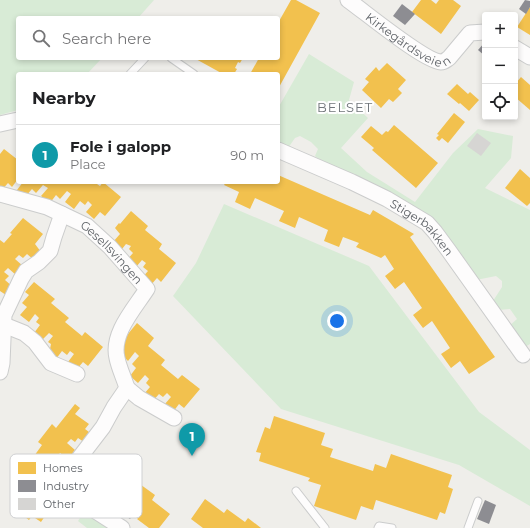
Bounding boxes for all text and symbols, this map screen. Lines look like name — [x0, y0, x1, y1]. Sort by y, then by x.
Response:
street label: Kirkegårdsveien — [363, 9, 453, 70]
map controls — [482, 12, 518, 120]
button: + — [482, 12, 518, 48]
search box — [16, 16, 280, 60]
icon: search — [30, 27, 52, 49]
text: Search here — [62, 29, 151, 48]
button: − — [482, 48, 518, 84]
button: locate — [482, 84, 518, 120]
text: Nearby — [32, 88, 96, 108]
district label: BELSET — [317, 99, 373, 115]
text: Fole i galopp — [70, 137, 171, 156]
text: 1 — [42, 147, 48, 163]
text: 90 m — [230, 147, 264, 163]
text: Place — [70, 156, 106, 172]
street label: Stigerbakken — [388, 195, 457, 258]
street label: Gesellsvingen — [79, 217, 146, 287]
your location — [327, 311, 347, 331]
pin: 1 — [179, 423, 205, 456]
legend — [10, 454, 142, 518]
text: Homes — [43, 461, 83, 475]
text: Industry — [43, 479, 89, 493]
text: Other — [43, 497, 75, 511]

